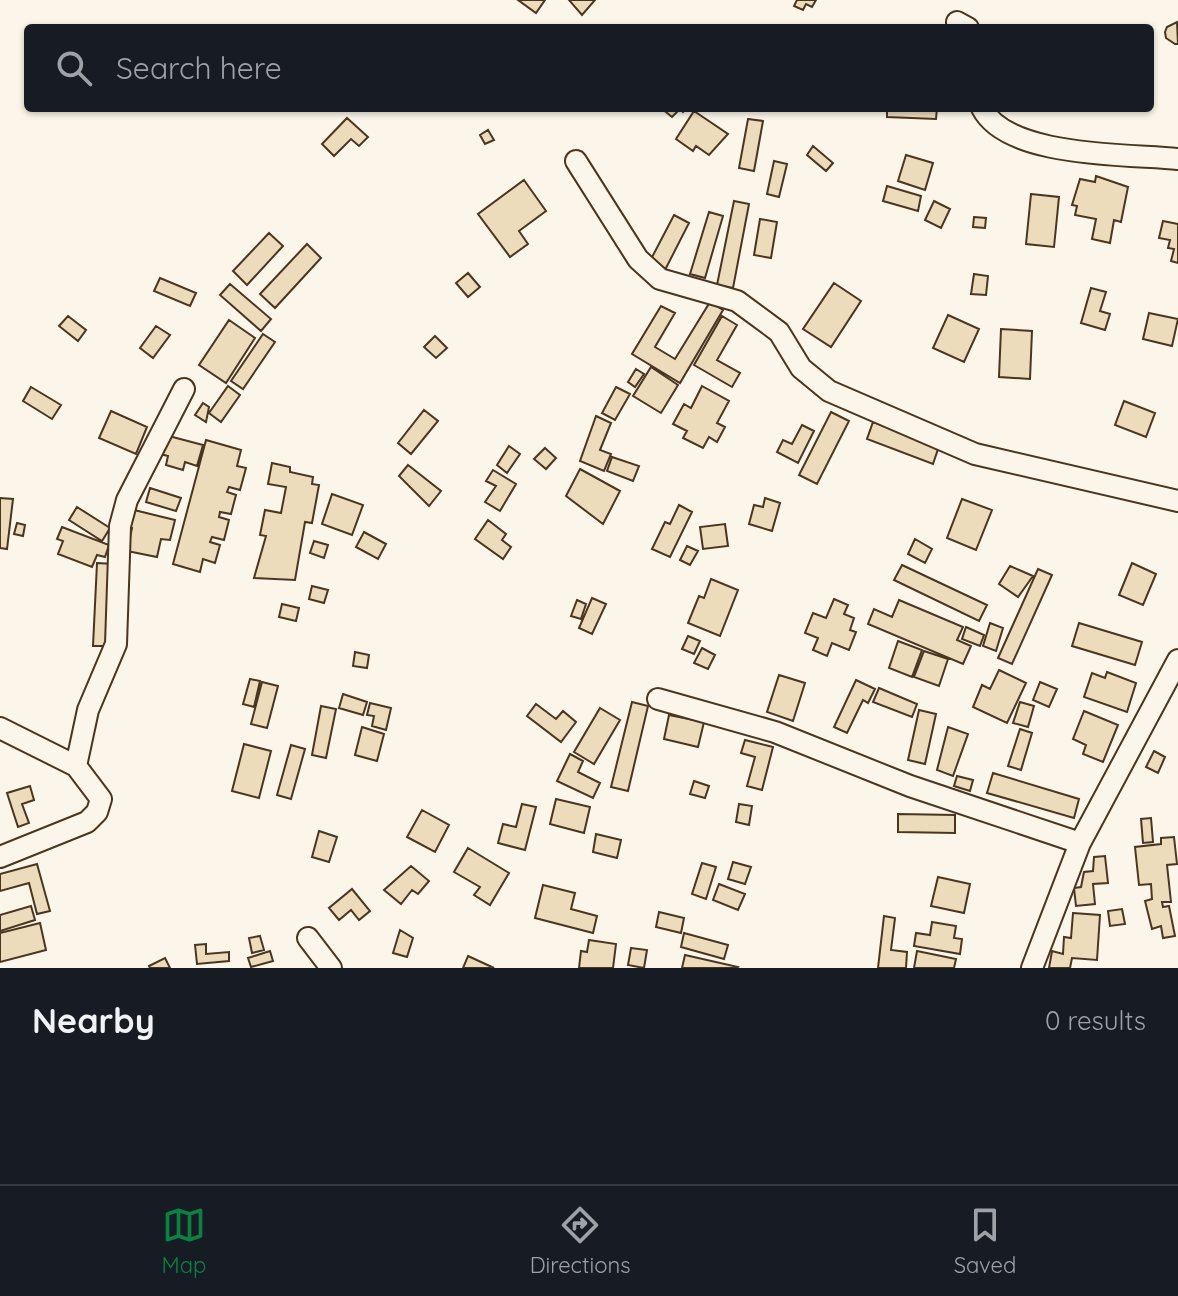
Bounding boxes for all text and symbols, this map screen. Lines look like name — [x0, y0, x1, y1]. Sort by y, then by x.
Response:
search box — [24, 24, 1154, 112]
icon: search — [52, 46, 96, 90]
text: Search here — [116, 49, 282, 87]
text: Nearby — [32, 999, 155, 1042]
text: 0 results — [1045, 1004, 1146, 1037]
tab: Map — [162, 1203, 206, 1279]
tab: Directions — [530, 1203, 630, 1279]
tab: Saved — [954, 1203, 1016, 1279]

